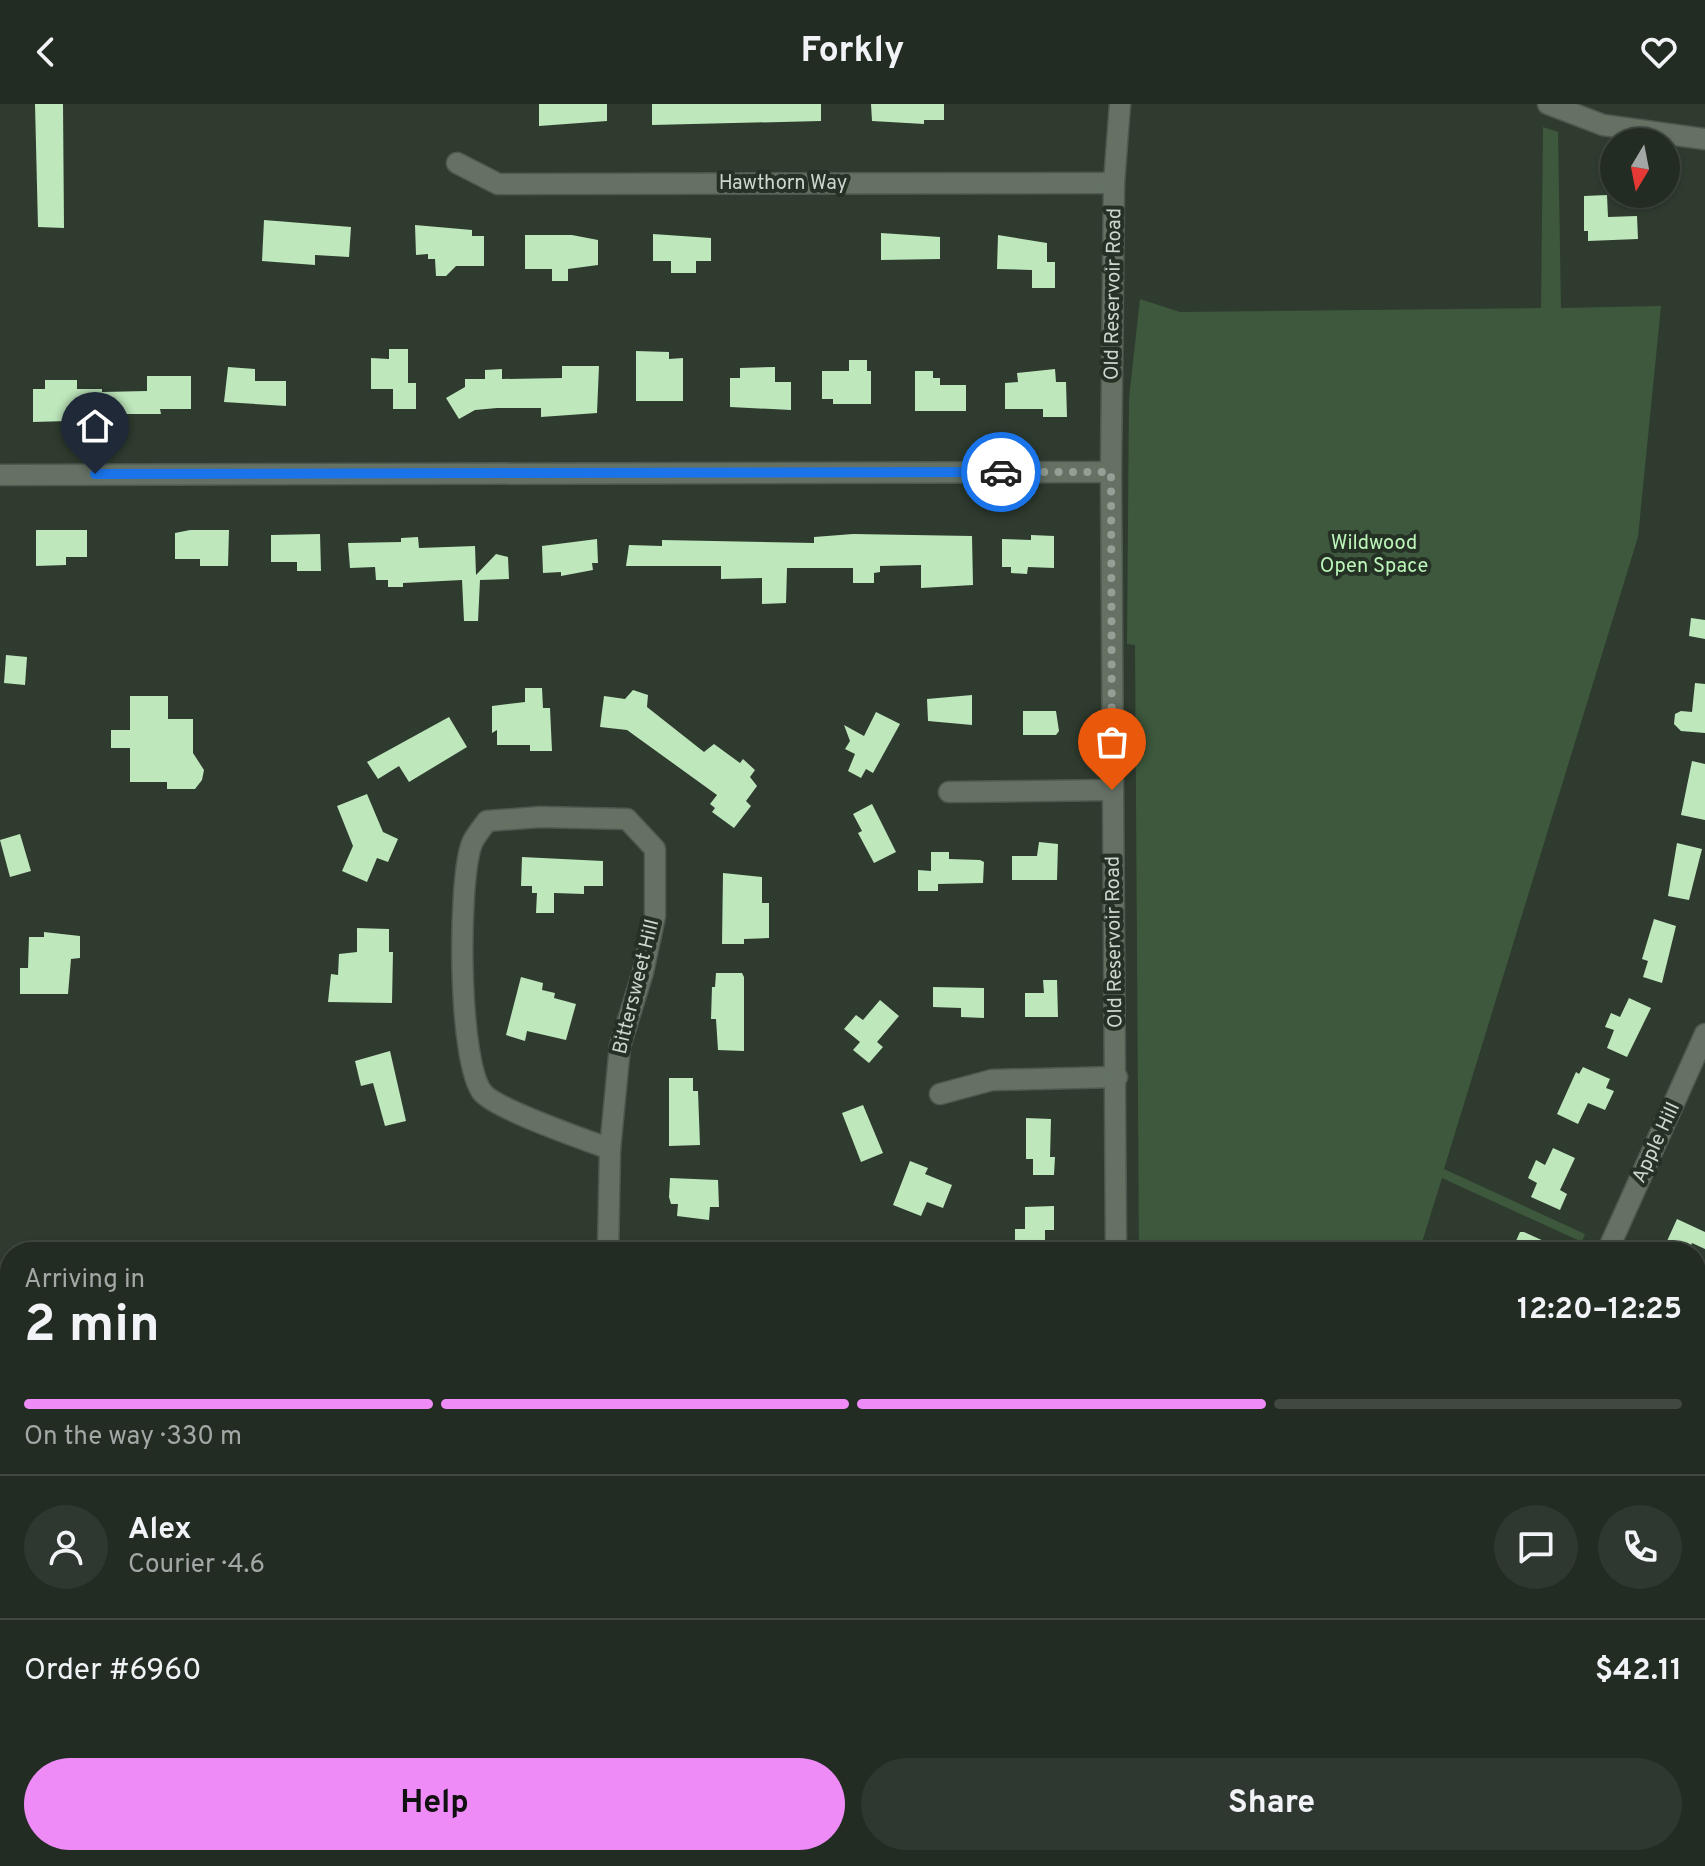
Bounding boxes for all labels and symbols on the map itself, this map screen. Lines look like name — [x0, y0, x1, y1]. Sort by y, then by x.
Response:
north arrow — [1600, 128, 1680, 208]
street label: Hawthorn Way — [719, 171, 847, 197]
street label: Old Reservoir Road — [1099, 208, 1129, 380]
pin — [61, 392, 129, 474]
courier — [961, 432, 1041, 512]
park label: Wildwood Open Space — [1320, 531, 1428, 580]
pin — [1078, 708, 1146, 790]
street label: Old Reservoir Road — [1100, 856, 1130, 1028]
street label: Bittersweet Hill — [608, 917, 666, 1057]
street label: Apple Hill — [1627, 1098, 1687, 1188]

